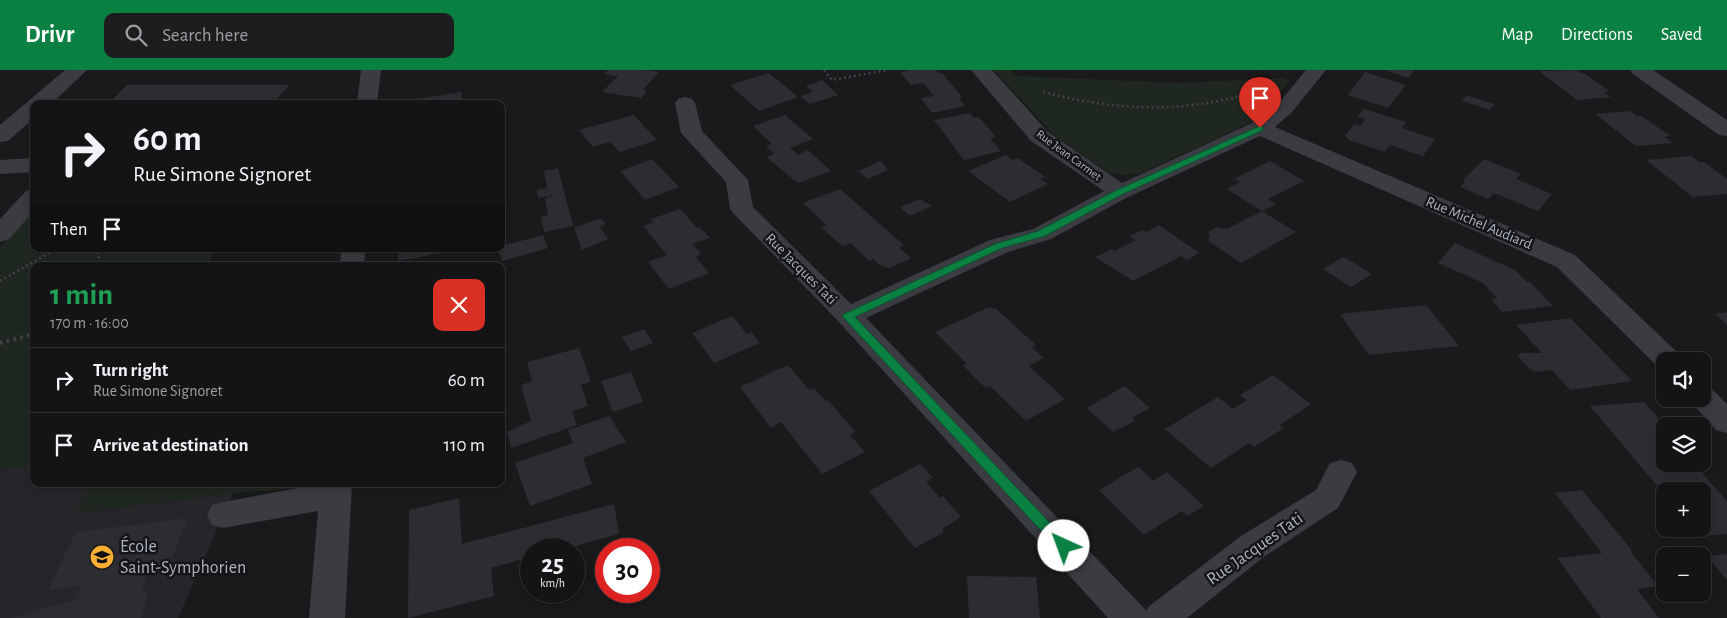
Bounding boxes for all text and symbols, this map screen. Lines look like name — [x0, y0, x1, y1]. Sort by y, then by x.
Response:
search box — [104, 13, 454, 58]
icon: search — [122, 21, 150, 49]
text: Drivr — [25, 23, 74, 47]
text: Search here — [162, 26, 248, 45]
text: Map — [1502, 26, 1533, 44]
text: Directions — [1561, 26, 1633, 44]
text: Saved — [1661, 26, 1702, 44]
pin — [1239, 77, 1281, 128]
icon: arrive — [1246, 84, 1274, 112]
icon: right — [50, 120, 115, 185]
text: 60 m — [133, 122, 202, 157]
street label: Rue Jean Carmet — [1034, 127, 1104, 183]
text: Rue Simone Signoret — [133, 163, 311, 185]
street label: Rue Michel Audiard — [1424, 194, 1535, 252]
icon: arrive — [98, 215, 126, 243]
text: Then — [50, 220, 88, 239]
street label: Rue Jacques Tati — [762, 230, 840, 308]
button: close — [433, 279, 485, 331]
text: 1 min — [50, 280, 113, 310]
text: 170 m · 16:00 — [50, 315, 129, 331]
map controls — [1656, 352, 1711, 602]
button: sound — [1656, 352, 1711, 407]
text: Turn right — [93, 361, 168, 380]
icon: right — [50, 366, 78, 394]
text: 60 m — [448, 371, 485, 390]
text: Rue Simone Signoret — [93, 383, 223, 399]
button: layers — [1656, 417, 1711, 472]
icon: arrive — [50, 431, 78, 459]
text: Arrive at destination — [93, 436, 249, 455]
text: 110 m — [444, 436, 485, 455]
button: + — [1656, 482, 1711, 537]
street label: Rue Jacques Tati — [1204, 509, 1306, 589]
position arrow — [1037, 519, 1089, 571]
place label: École Saint-Symphorien — [120, 535, 246, 577]
speed limit sign: 30 — [595, 538, 660, 603]
school or university icon: École Saint-Symphorien — [89, 544, 115, 570]
button: − — [1656, 547, 1711, 602]
text: 25 — [541, 552, 564, 577]
text: km/h — [540, 577, 565, 589]

